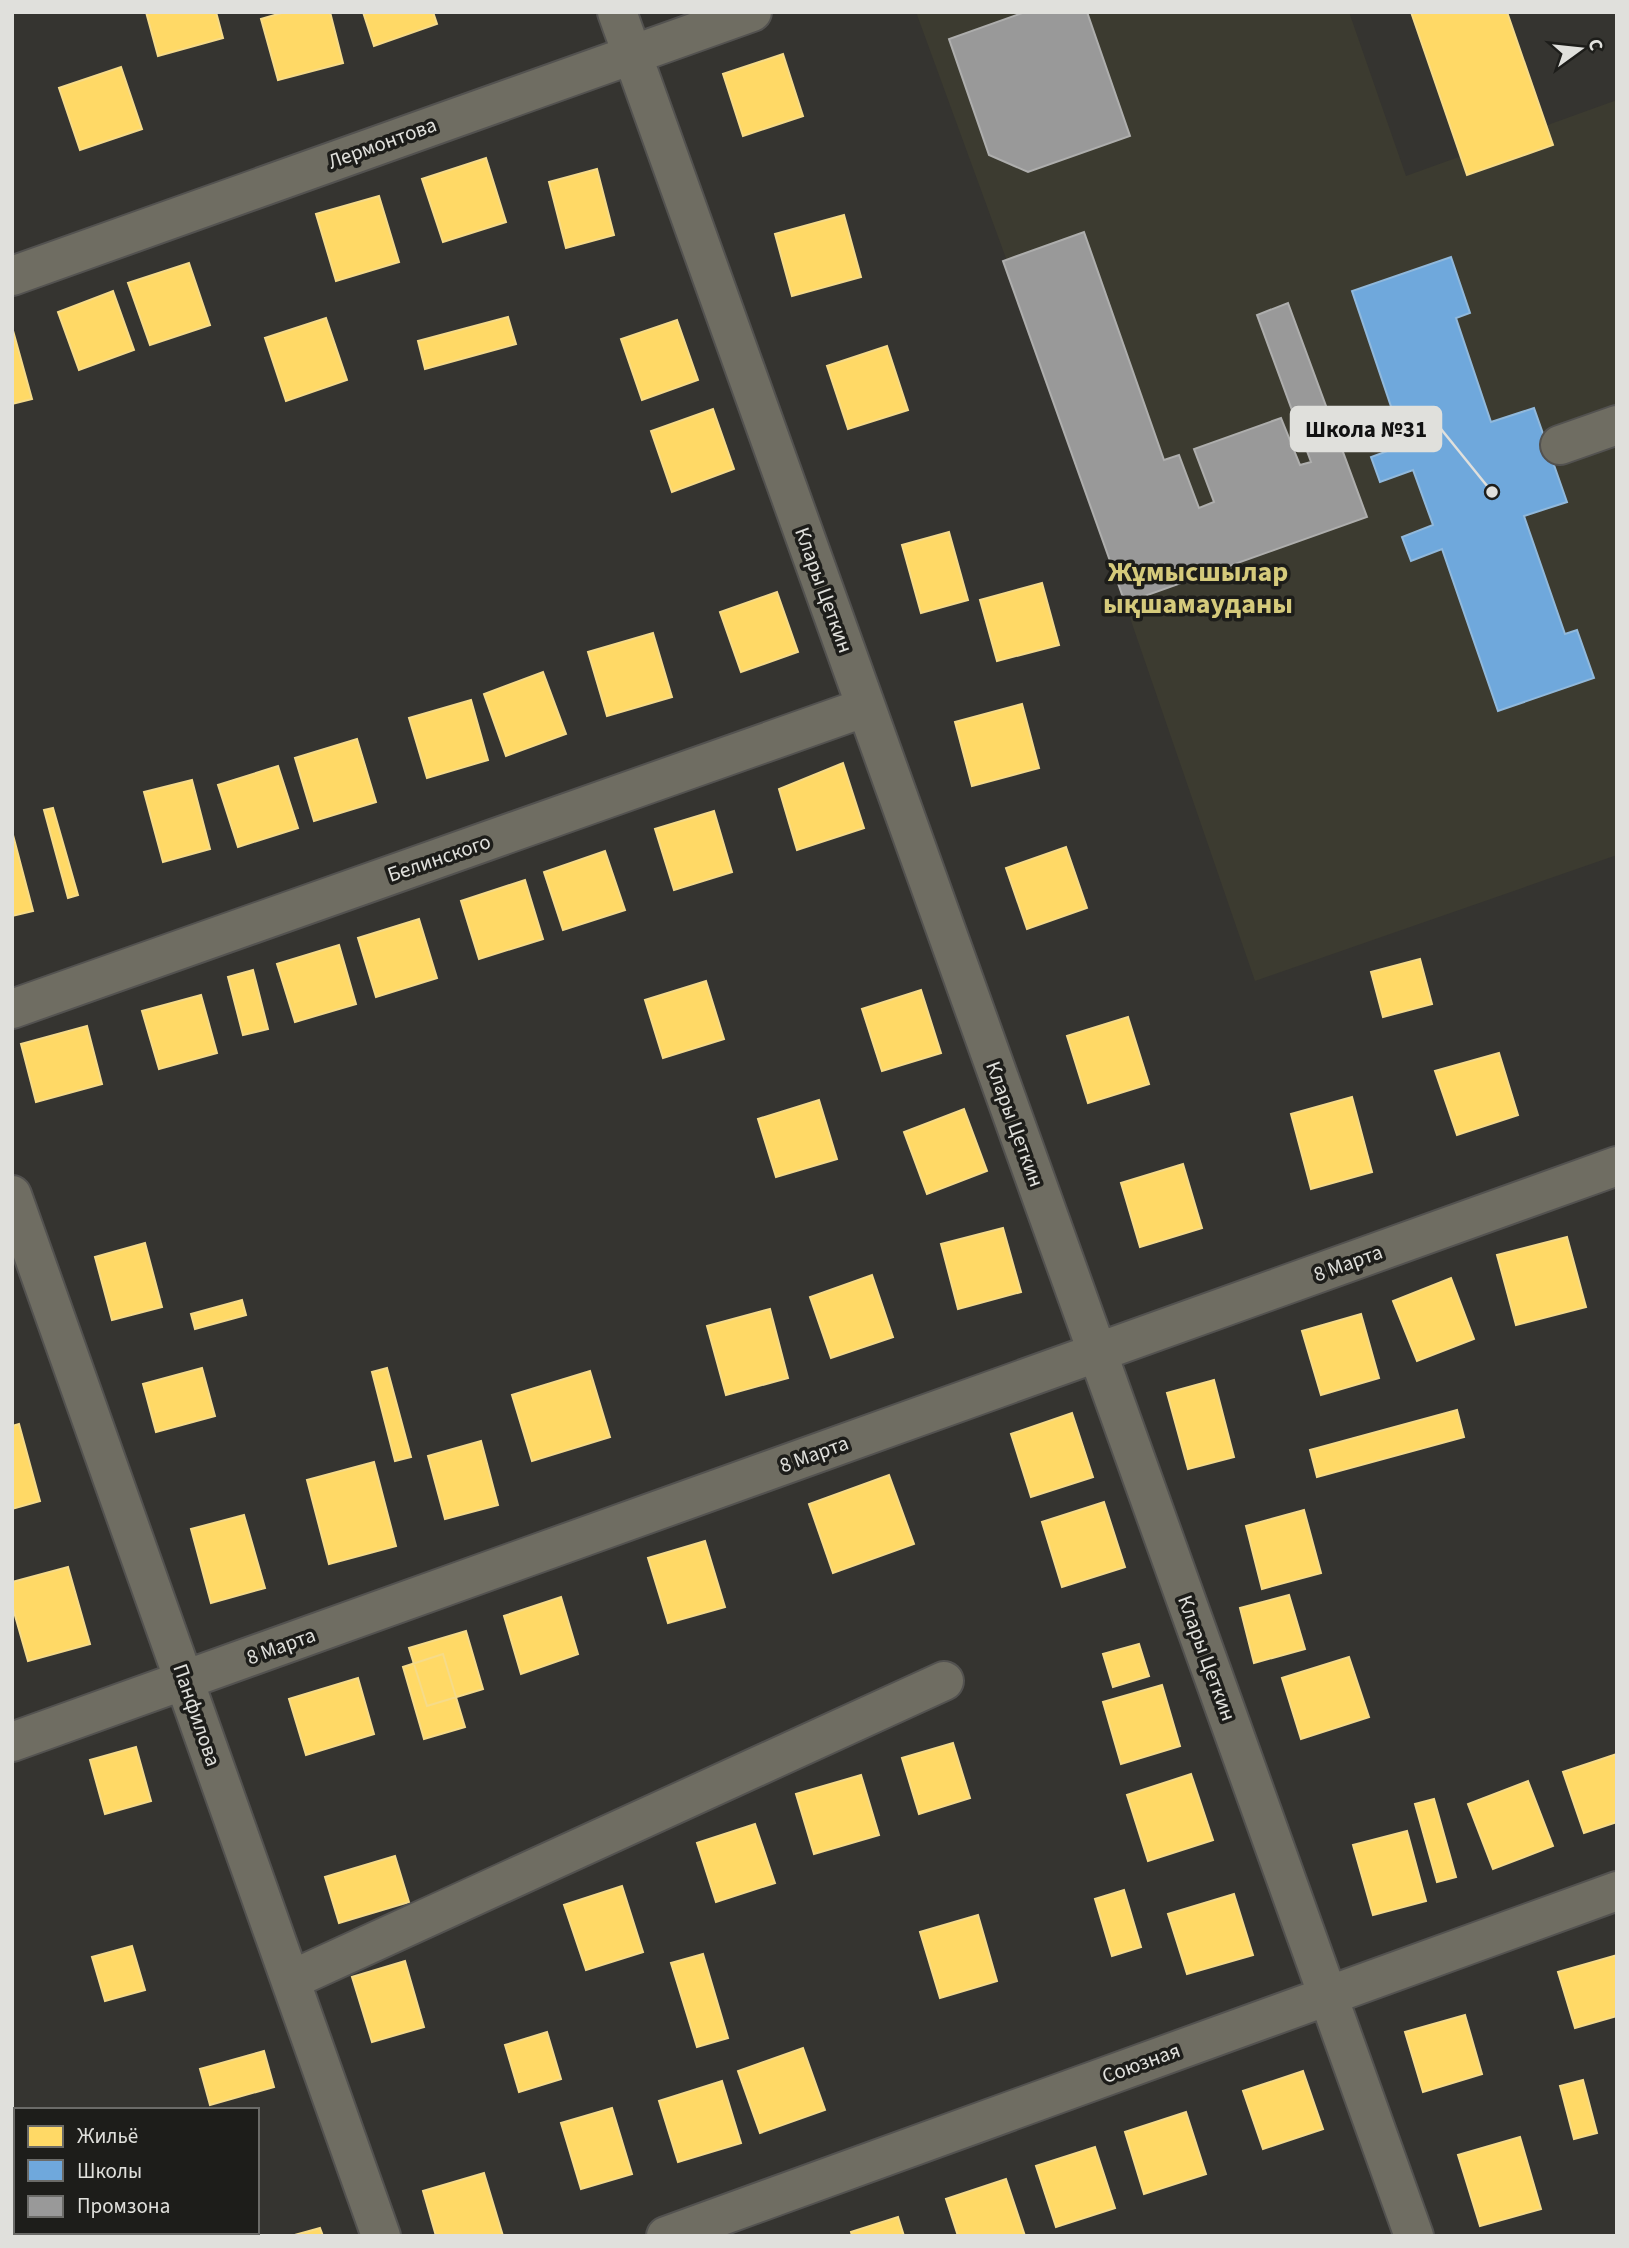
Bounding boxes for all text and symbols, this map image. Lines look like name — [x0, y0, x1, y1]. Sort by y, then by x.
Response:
north arrow — [1545, 14, 1615, 84]
text: С — [1581, 36, 1609, 54]
street label: Лермонтова — [323, 109, 441, 177]
callout: Школа №31 — [1291, 407, 1441, 451]
text: Школа №31 — [1305, 413, 1427, 446]
street label: Клары Цеткин — [787, 523, 861, 657]
district label: Жұмысшылар ықшамауданы — [1103, 552, 1293, 624]
street label: Белинского — [383, 826, 495, 890]
street label: Клары Цеткин — [978, 1057, 1052, 1191]
street label: 8 Марта — [1309, 1237, 1387, 1289]
street label: 8 Марта — [775, 1428, 853, 1480]
street label: Клары Цеткин — [1170, 1591, 1244, 1725]
street label: 8 Марта — [242, 1620, 320, 1672]
street label: Панфилова — [165, 1660, 229, 1770]
street label: Союзная — [1098, 2035, 1184, 2091]
legend — [14, 2108, 259, 2234]
text: Жильё — [77, 2121, 138, 2151]
text: Школы — [77, 2156, 142, 2186]
text: Промзона — [77, 2191, 170, 2221]

